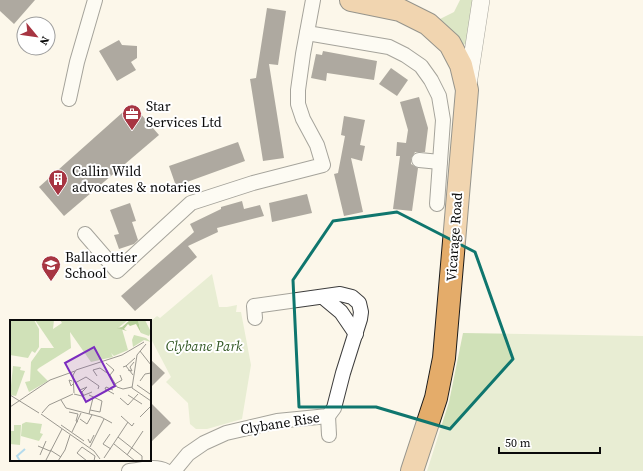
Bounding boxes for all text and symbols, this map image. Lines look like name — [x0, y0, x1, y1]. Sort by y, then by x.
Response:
north arrow — [16, 16, 56, 56]
text: N — [36, 33, 53, 48]
place label: Star Services Ltd — [146, 96, 222, 132]
office icon: Star Services Ltd — [121, 103, 143, 131]
place label: Callin Wild advocates & notaries — [72, 161, 201, 197]
building icon: Callin Wild advocates & notaries — [47, 168, 69, 196]
street label: Vicarage Road — [441, 192, 467, 282]
place label: Ballacottier School — [65, 247, 137, 283]
school or university icon: Ballacottier School — [40, 254, 62, 282]
inset map — [10, 320, 151, 461]
park label: Clybane Park — [166, 336, 243, 356]
street label: Clybane Rise — [239, 407, 321, 439]
scale bar — [499, 429, 600, 455]
text: 50 m — [505, 435, 531, 451]

